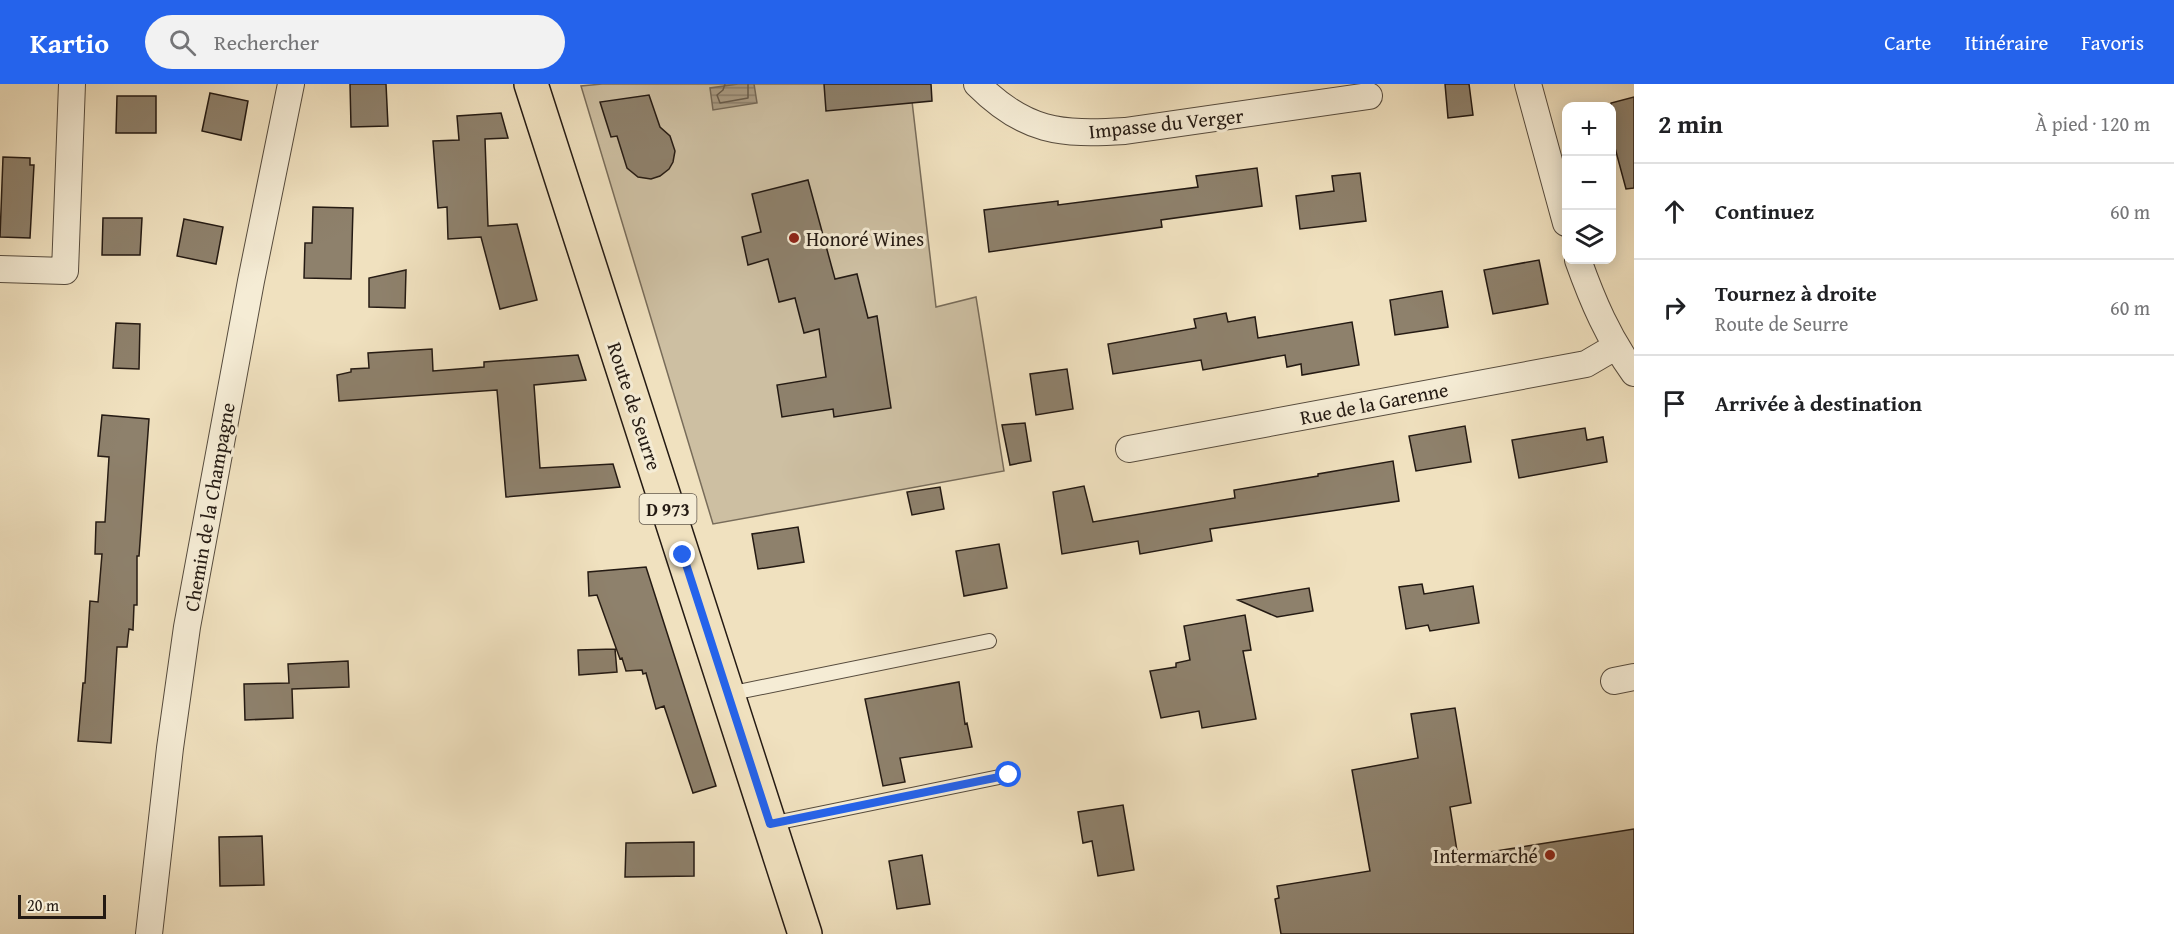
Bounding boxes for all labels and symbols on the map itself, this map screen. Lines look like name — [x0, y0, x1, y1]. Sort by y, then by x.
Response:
street label: Impasse du Verger — [1087, 100, 1245, 146]
place label: Honoré Wines — [806, 224, 924, 253]
marker: Honoré Wines — [787, 231, 801, 245]
street label: Route de Seurre — [601, 338, 669, 474]
street label: Rue de la Garenne — [1297, 374, 1451, 432]
street label: Chemin de la Champagne — [176, 400, 242, 614]
road number: D 973 — [640, 494, 696, 524]
route end — [669, 541, 695, 567]
route start — [995, 761, 1021, 787]
place label: Intermarché — [1433, 841, 1538, 870]
marker: Intermarché — [1543, 848, 1557, 862]
scale bar — [18, 892, 106, 920]

